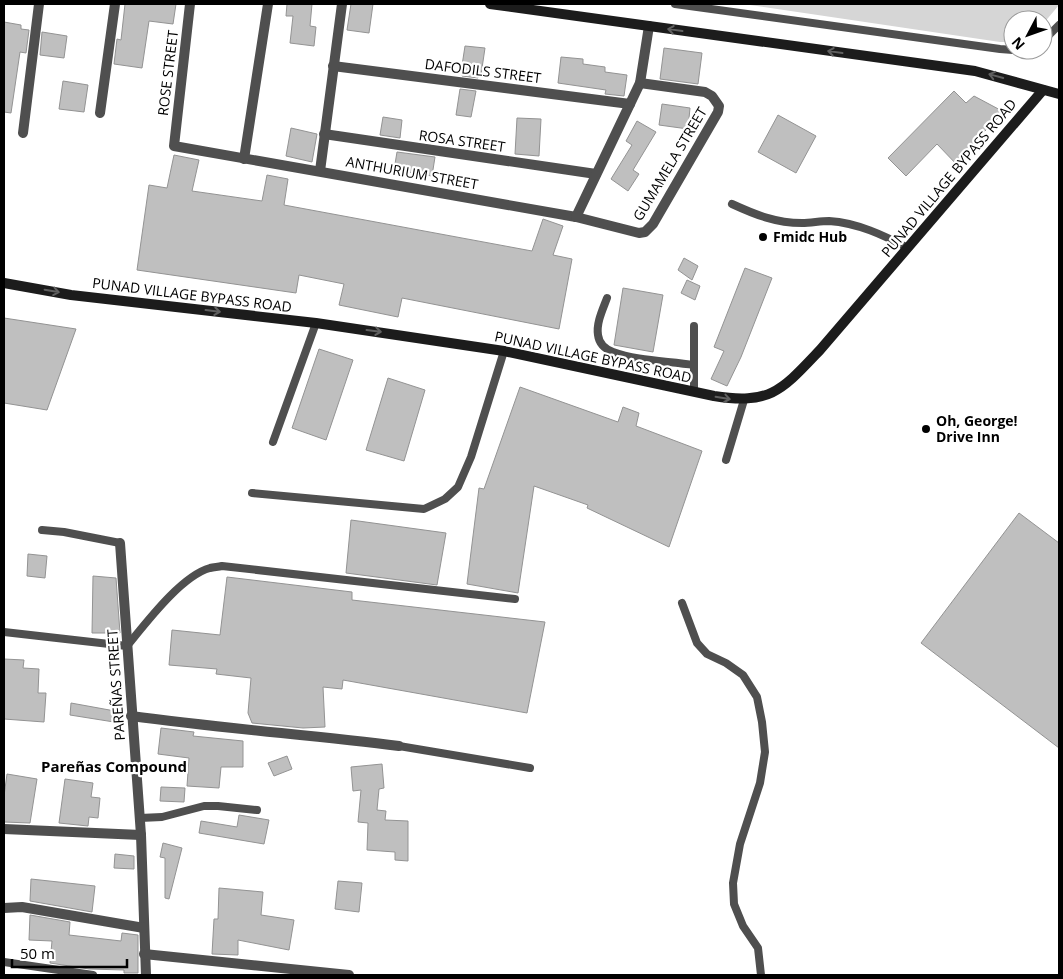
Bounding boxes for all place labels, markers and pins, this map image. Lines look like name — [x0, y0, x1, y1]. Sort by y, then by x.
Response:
place label: Fmidc Hub — [773, 227, 847, 246]
marker: Fmidc Hub — [757, 231, 769, 243]
place label: Oh, George! Drive Inn — [936, 411, 1018, 446]
marker: Oh, George! Drive Inn — [920, 423, 932, 435]

